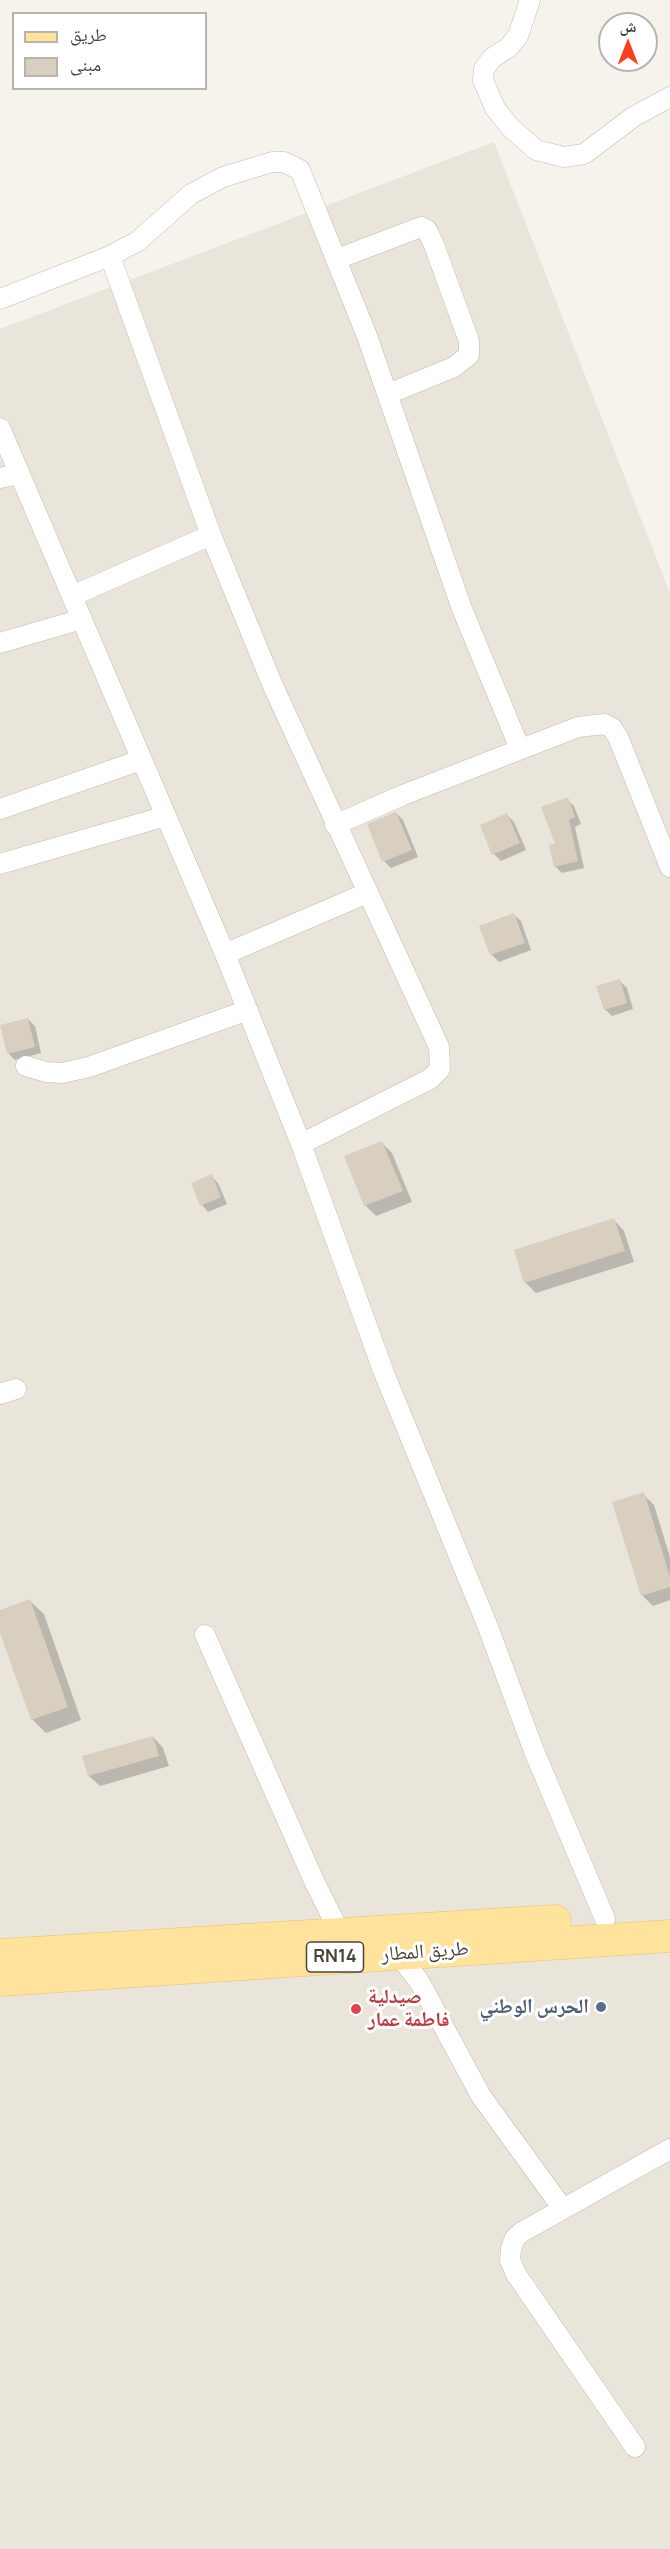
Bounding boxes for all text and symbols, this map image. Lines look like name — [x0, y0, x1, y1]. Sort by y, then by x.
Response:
legend — [12, 12, 207, 90]
north arrow — [598, 12, 658, 72]
text: ش — [620, 15, 636, 37]
text: طريق — [70, 22, 107, 46]
text: مبنى — [70, 52, 101, 76]
street label: طريق المطار — [380, 1937, 470, 1967]
road number: RN14 — [306, 1942, 364, 1972]
place label: صيدلية فاطمة عمار — [368, 1985, 450, 2032]
place label: الحرس الوطني — [479, 1995, 589, 2019]
marker: الحرس الوطني — [594, 2000, 608, 2014]
marker: صيدلية فاطمة عمار — [349, 2002, 363, 2016]

